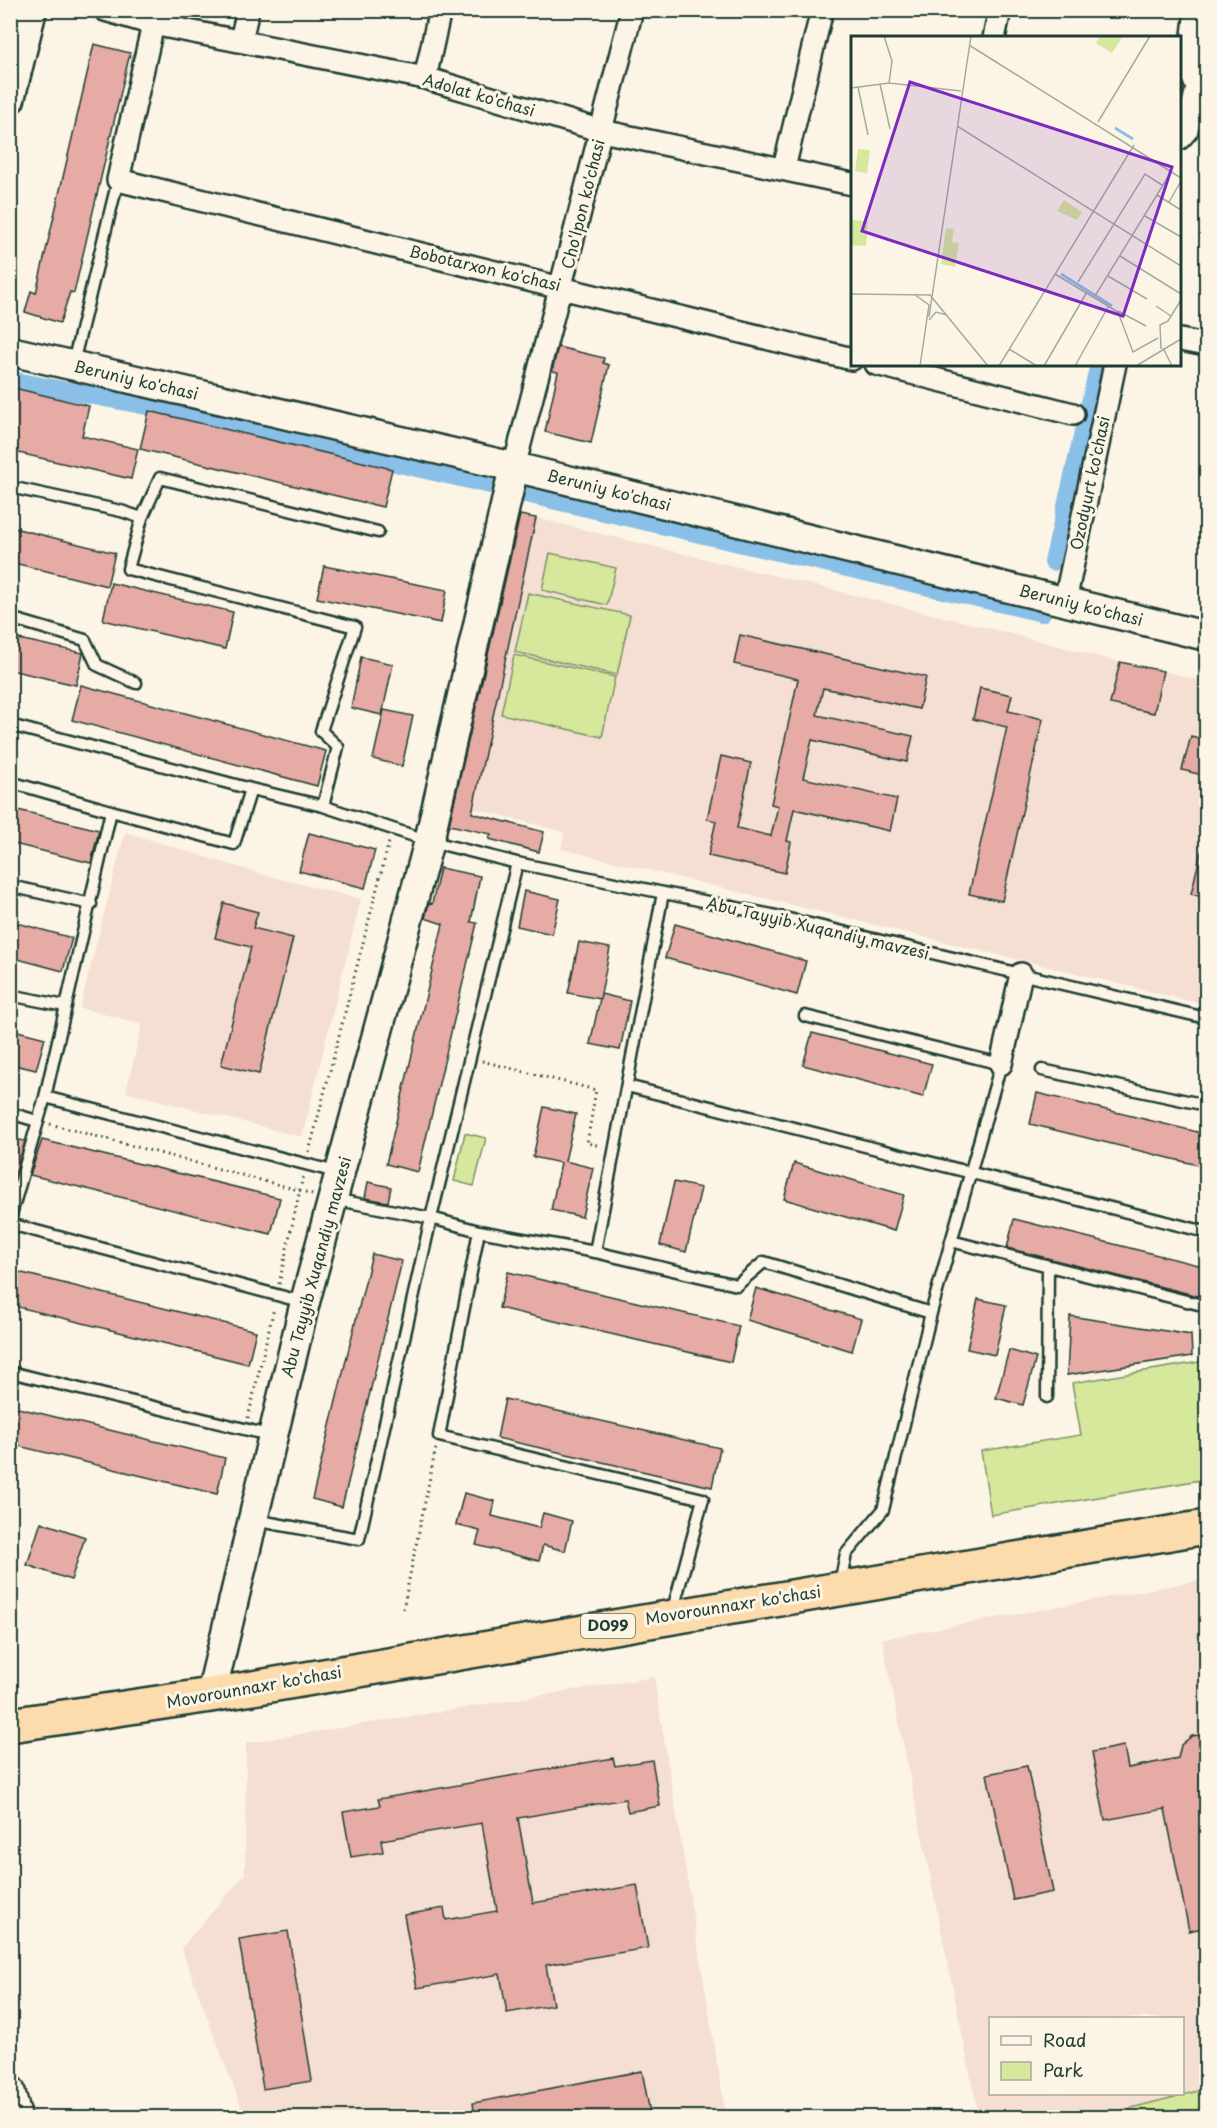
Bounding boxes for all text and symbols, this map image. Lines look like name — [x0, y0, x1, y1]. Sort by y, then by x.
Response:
inset map — [851, 36, 1181, 366]
street label: Adolat ko'chasi — [420, 67, 538, 121]
street label: Cho'lpon ko'chasi — [554, 136, 610, 271]
street label: Bobotarxon ko'chasi — [407, 238, 564, 296]
street label: Beruniy ko'chasi — [72, 353, 201, 405]
street label: Ozodyurt ko'chasi — [1063, 413, 1115, 552]
street label: Beruniy ko'chasi — [545, 462, 674, 516]
street label: Beruniy ko'chasi — [1017, 577, 1146, 631]
street label: Abu Tayyib Xuqandiy mavzesi — [704, 890, 932, 964]
street label: Abu Tayyib Xuqandiy mavzesi — [274, 1154, 356, 1380]
street label: Movorounnaxr ko'chasi — [643, 1578, 823, 1630]
road number: D099 — [581, 1614, 635, 1638]
street label: Movorounnaxr ko'chasi — [164, 1659, 343, 1713]
legend — [989, 2017, 1184, 2095]
text: Road — [1043, 2026, 1087, 2053]
text: Park — [1043, 2056, 1083, 2083]

